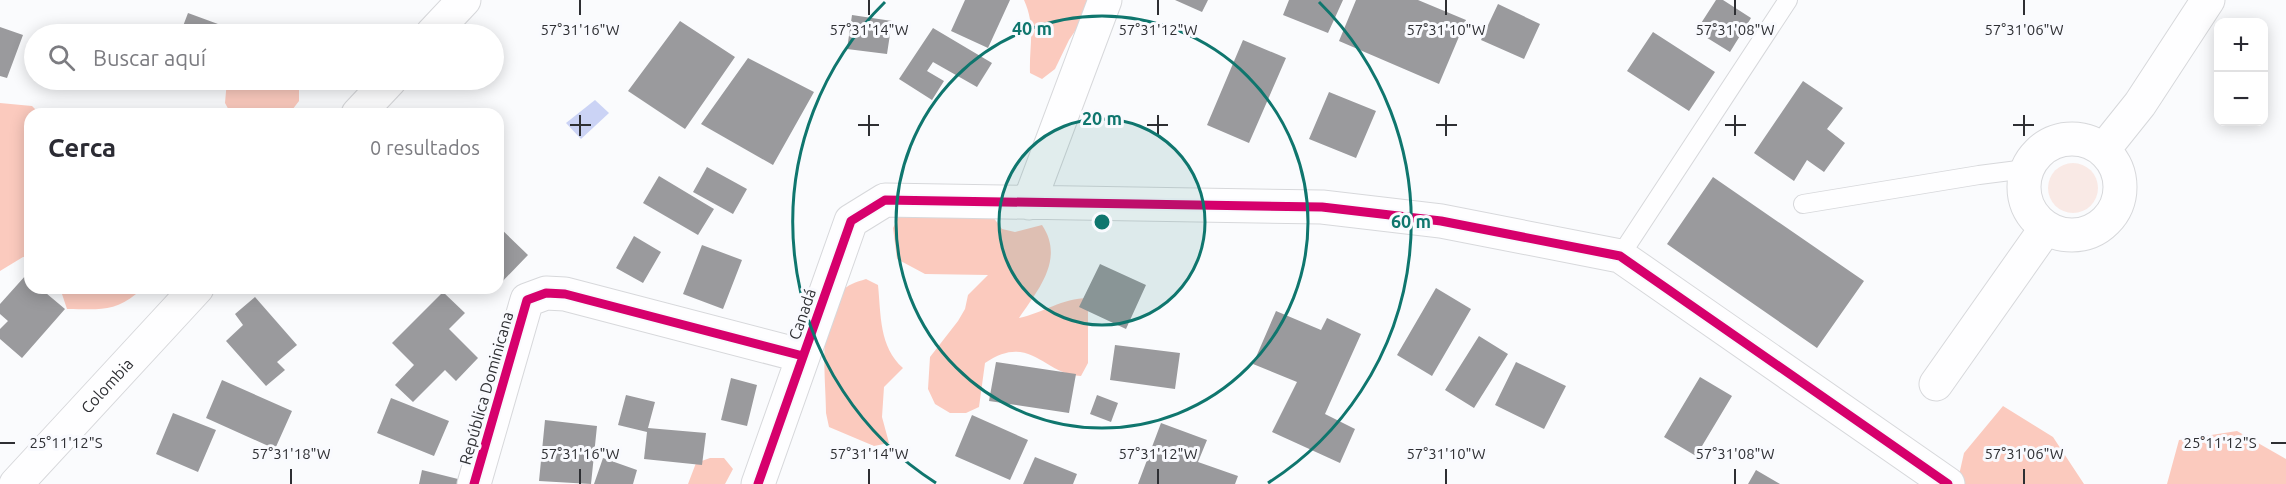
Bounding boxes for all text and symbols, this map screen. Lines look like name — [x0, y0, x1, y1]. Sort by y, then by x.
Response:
text: 40 m — [1012, 18, 1052, 38]
map controls — [2214, 18, 2268, 126]
button: + — [2214, 18, 2268, 72]
text: 57°31'16"W — [540, 21, 620, 38]
text: 57°31'14"W — [829, 21, 909, 38]
text: 57°31'12"W — [1118, 21, 1198, 38]
text: 57°31'10"W — [1406, 21, 1486, 38]
text: 57°31'08"W — [1695, 21, 1775, 38]
text: 57°31'06"W — [1984, 21, 2064, 38]
search box — [24, 24, 504, 90]
icon: search — [45, 41, 78, 74]
text: Buscar aquí — [93, 45, 206, 70]
button: − — [2214, 72, 2268, 126]
text: 20 m — [1082, 108, 1122, 128]
text: Cerca — [48, 133, 116, 162]
text: 0 resultados — [370, 136, 480, 159]
text: 60 m — [1391, 211, 1431, 231]
centre of rings — [1092, 212, 1112, 232]
street label: Canadá — [785, 286, 819, 342]
street label: República Dominicana — [456, 309, 516, 467]
street label: Colombia — [77, 354, 137, 417]
text: 25°11'12"S — [29, 434, 103, 451]
text: 25°11'12"S — [2183, 434, 2257, 451]
text: 57°31'18"W — [251, 445, 331, 462]
text: 57°31'16"W — [540, 445, 620, 462]
text: 57°31'14"W — [829, 445, 909, 462]
text: 57°31'12"W — [1118, 445, 1198, 462]
text: 57°31'10"W — [1406, 445, 1486, 462]
text: 57°31'08"W — [1695, 445, 1775, 462]
text: 57°31'06"W — [1984, 445, 2064, 462]

